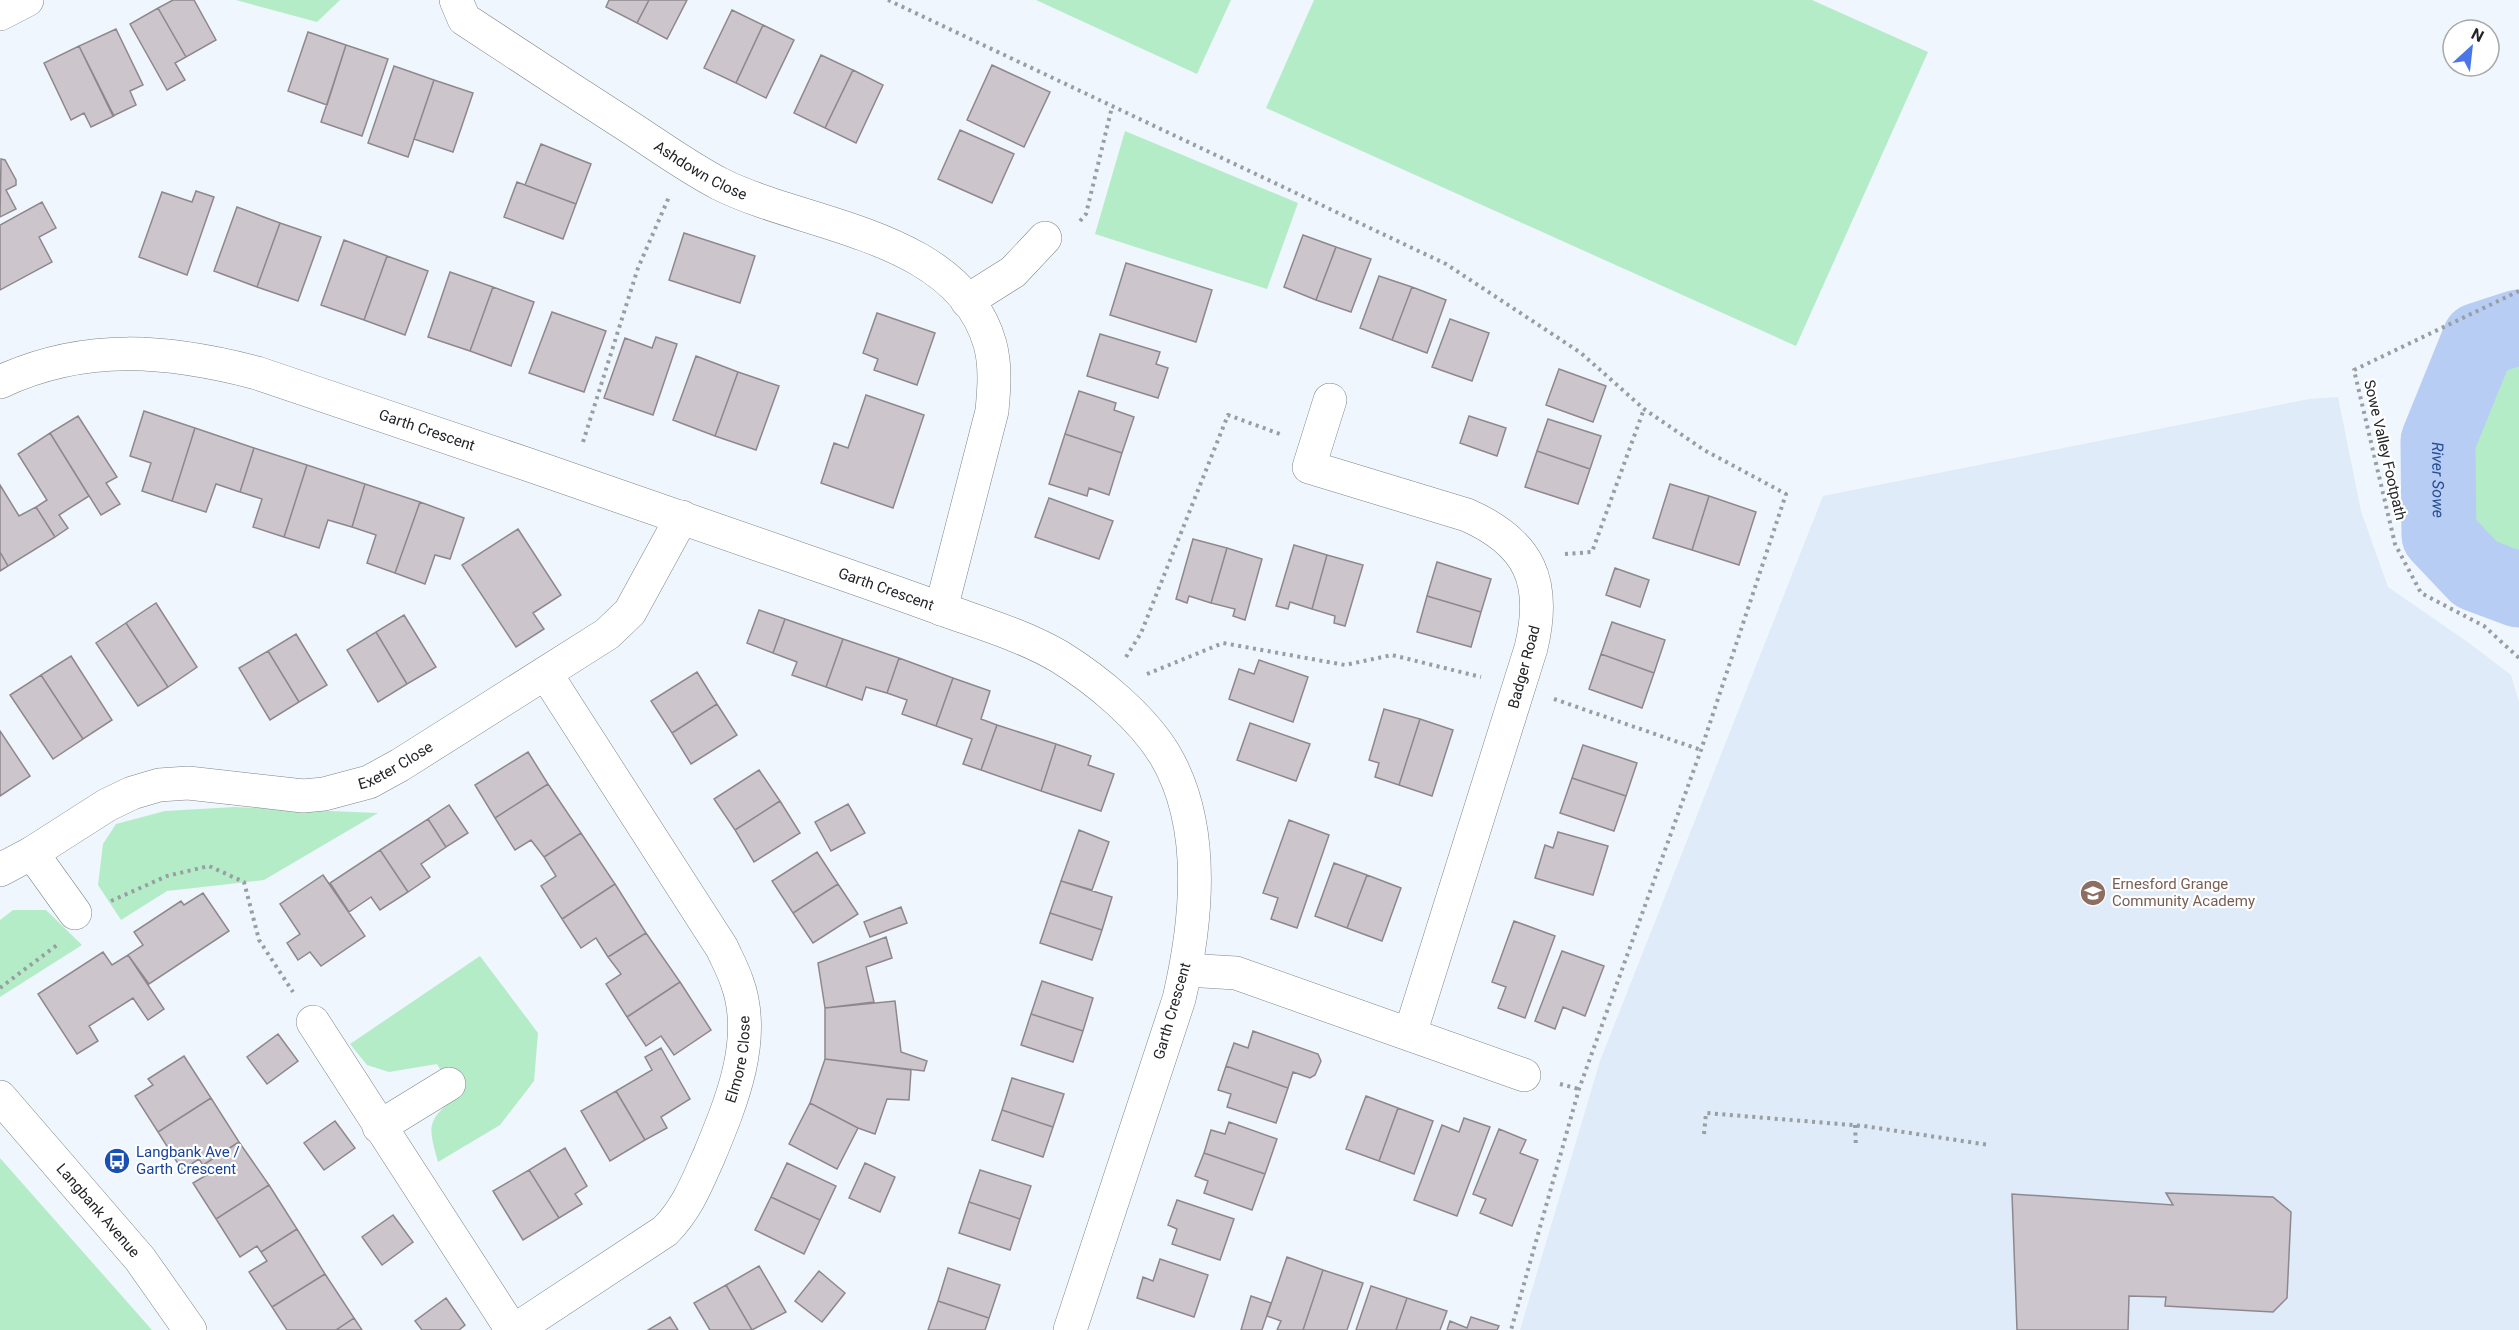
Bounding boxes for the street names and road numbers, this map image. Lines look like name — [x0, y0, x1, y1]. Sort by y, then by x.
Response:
street label: Ashdown Close — [651, 137, 750, 204]
street label: Sowe Valley Footpath — [2360, 378, 2410, 522]
street label: Garth Crescent — [377, 406, 477, 455]
street label: Garth Crescent — [836, 564, 936, 614]
street label: Badger Road — [1504, 623, 1544, 711]
street label: Exeter Close — [356, 738, 436, 793]
street label: Garth Crescent — [1150, 960, 1194, 1062]
street label: Elmore Close — [721, 1015, 754, 1105]
street label: Langbank Avenue — [53, 1160, 144, 1261]

